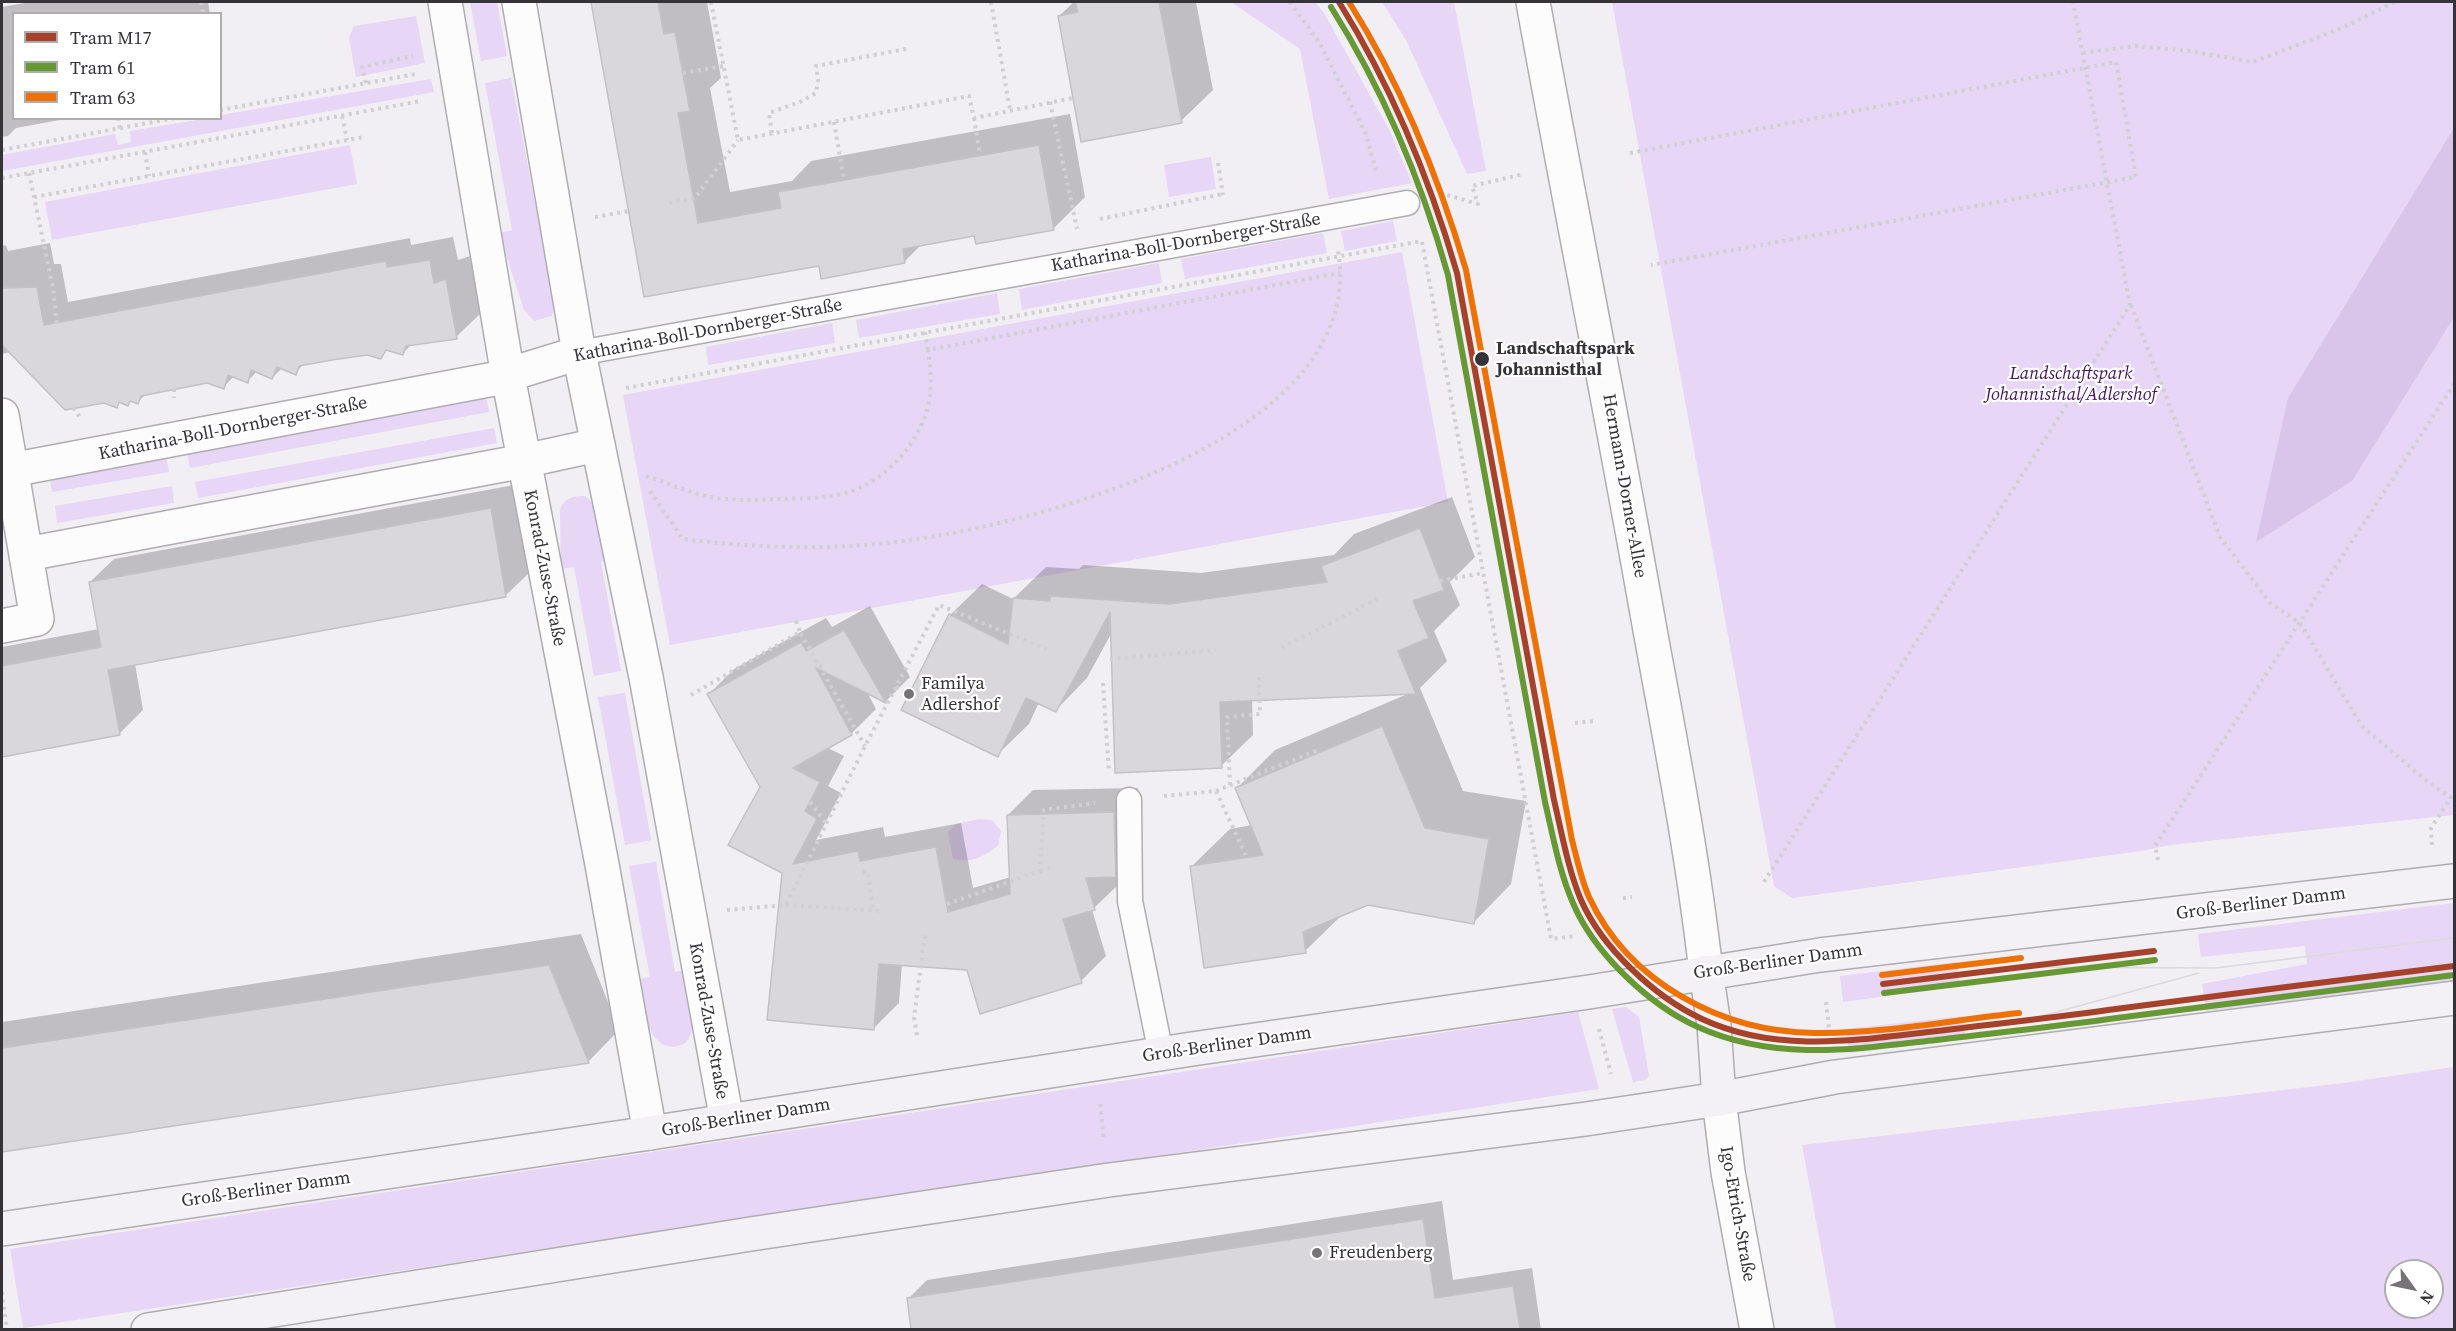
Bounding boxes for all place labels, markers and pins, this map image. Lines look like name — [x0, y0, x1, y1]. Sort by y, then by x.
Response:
place label: Landschaftspark Johannisthal — [1496, 338, 1635, 380]
marker: Landschaftspark Johannisthal — [1473, 350, 1491, 368]
place label: Familya Adlershof — [921, 673, 999, 716]
marker: Familya Adlershof — [902, 687, 916, 701]
place label: Freudenberg — [1329, 1242, 1433, 1264]
marker: Freudenberg — [1310, 1246, 1324, 1260]

